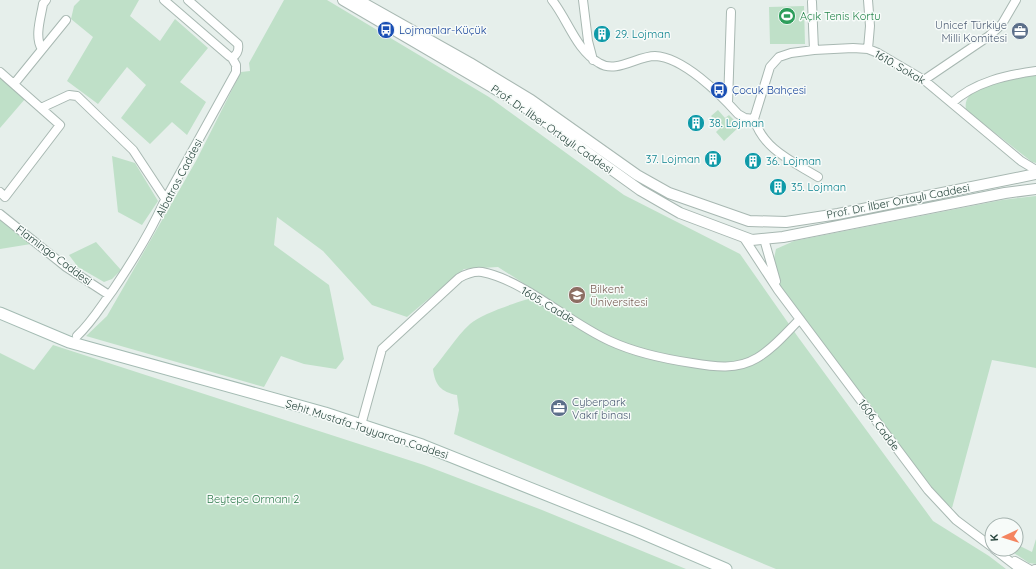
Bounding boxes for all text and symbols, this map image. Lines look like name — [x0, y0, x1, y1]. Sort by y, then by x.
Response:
sports icon: Açık Tenis Kortu — [777, 6, 797, 26]
place label: Açık Tenis Kortu — [800, 9, 881, 23]
place label: Unicef Türkiye Milli Komitesi — [935, 18, 1007, 45]
bus stop icon: Lojmanlar-Küçük — [376, 20, 396, 40]
office icon: Unicef Türkiye Milli Komitesi — [1010, 21, 1030, 41]
place label: Lojmanlar-Küçük — [399, 23, 487, 37]
building icon: 29. Lojman — [592, 24, 612, 44]
place label: 29. Lojman — [615, 27, 670, 41]
street label: 1610. Sokak — [872, 47, 928, 87]
bus stop icon: Çocuk Bahçesi — [709, 80, 729, 100]
street label: Prof. Dr. İlber Ortaylı Caddesi — [488, 81, 616, 177]
place label: Çocuk Bahçesi — [732, 83, 806, 97]
building icon: 38. Lojman — [686, 113, 706, 133]
place label: 38. Lojman — [709, 116, 764, 130]
street label: Albatros Caddesi — [153, 137, 205, 219]
building icon: 37. Lojman — [703, 149, 723, 169]
building icon: 36. Lojman — [743, 151, 763, 171]
place label: 37. Lojman — [646, 152, 700, 166]
place label: 36. Lojman — [766, 154, 821, 168]
building icon: 35. Lojman — [768, 177, 788, 197]
place label: 35. Lojman — [791, 180, 846, 194]
street label: Prof. Dr. İlber Ortaylı Caddesi — [825, 180, 971, 222]
street label: Flamingo Caddesi — [13, 222, 95, 288]
place label: Bilkent Üniversitesi — [590, 282, 648, 309]
street label: 1605. Cadde — [518, 283, 578, 327]
school or university icon: Bilkent Üniversitesi — [567, 285, 587, 305]
place label: Cyberpark Vakıf binası — [572, 395, 631, 422]
street label: Şehit Mustafa Tayyarcan Caddesi — [284, 396, 450, 462]
street label: 1606. Cadde — [855, 396, 903, 454]
office icon: Cyberpark Vakıf binası — [549, 398, 569, 418]
park label: Beytepe Ormanı 2 — [207, 492, 299, 506]
north arrow — [984, 517, 1024, 557]
text: K — [987, 534, 1001, 542]

